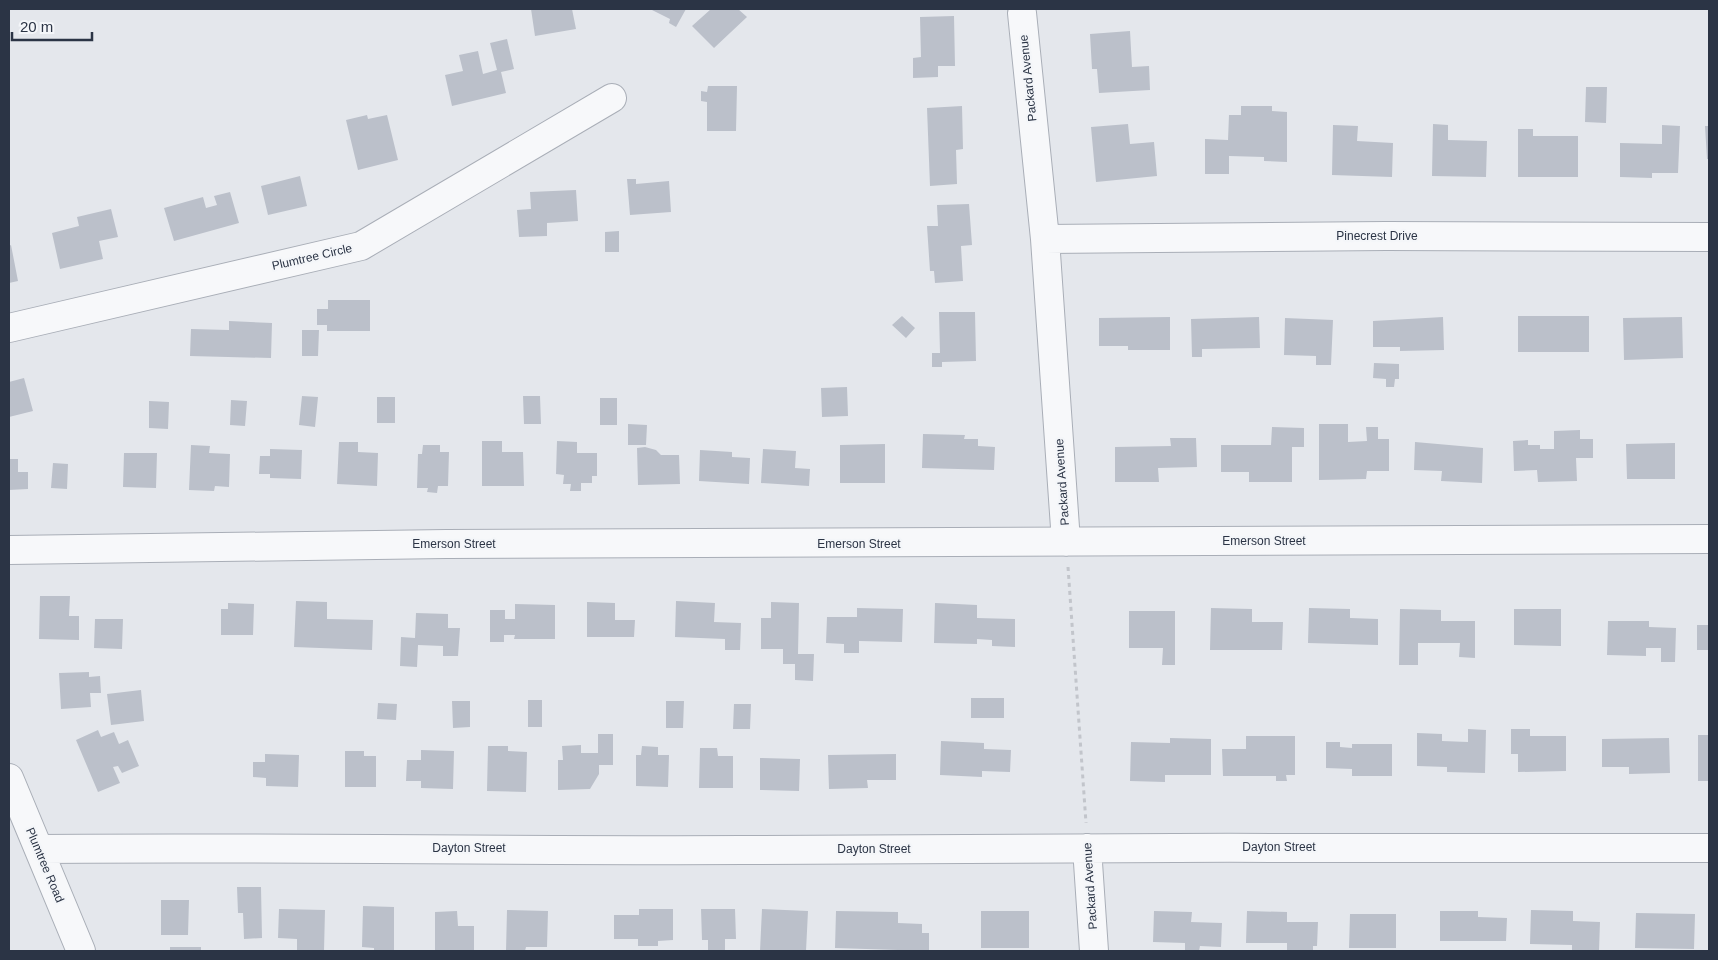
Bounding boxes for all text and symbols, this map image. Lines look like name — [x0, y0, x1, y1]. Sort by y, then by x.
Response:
scale bar — [12, 10, 92, 42]
text: 20 m — [20, 18, 53, 35]
street label: Packard Avenue — [1016, 34, 1040, 122]
street label: Pinecrest Drive — [1336, 229, 1418, 243]
street label: Plumtree Circle — [270, 241, 354, 273]
street label: Packard Avenue — [1052, 438, 1072, 526]
street label: Emerson Street — [1222, 534, 1306, 548]
street label: Emerson Street — [412, 537, 496, 551]
street label: Emerson Street — [817, 537, 901, 551]
street label: Plumtree Road — [23, 825, 67, 905]
street label: Dayton Street — [1242, 840, 1316, 854]
street label: Dayton Street — [432, 841, 506, 855]
street label: Dayton Street — [837, 842, 911, 856]
street label: Packard Avenue — [1080, 842, 1100, 930]

